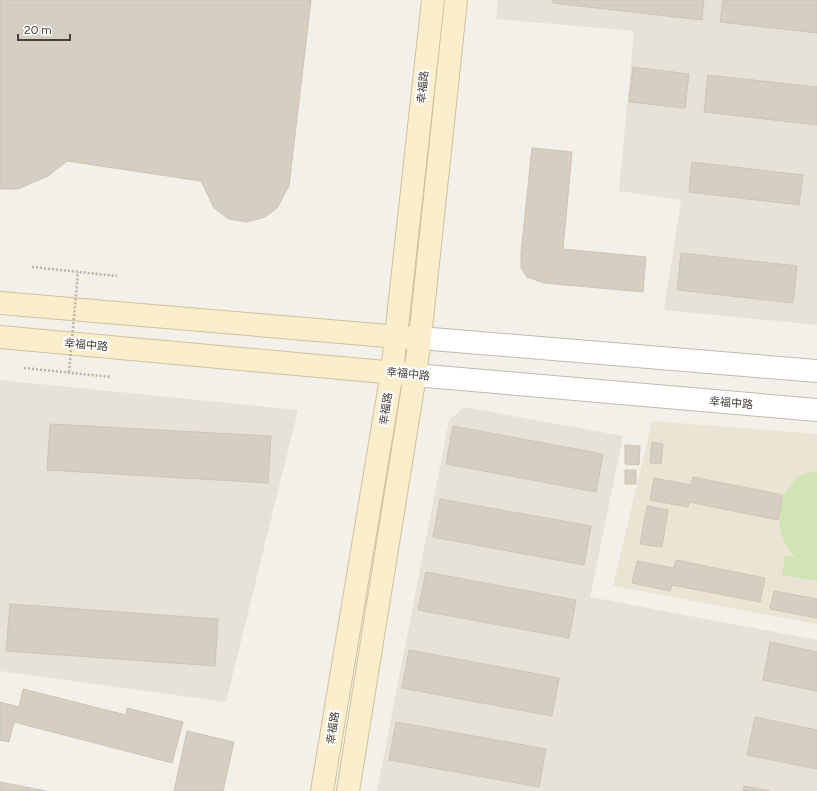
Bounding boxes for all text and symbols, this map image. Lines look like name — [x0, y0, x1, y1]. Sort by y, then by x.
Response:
scale bar — [18, 16, 70, 42]
text: 20 m — [24, 23, 52, 37]
street label: 幸福路 — [415, 70, 431, 104]
street label: 幸福中路 — [64, 337, 108, 353]
street label: 幸福中路 — [385, 365, 431, 383]
street label: 幸福路 — [377, 392, 395, 426]
street label: 幸福中路 — [709, 395, 753, 411]
street label: 幸福路 — [324, 711, 342, 745]

